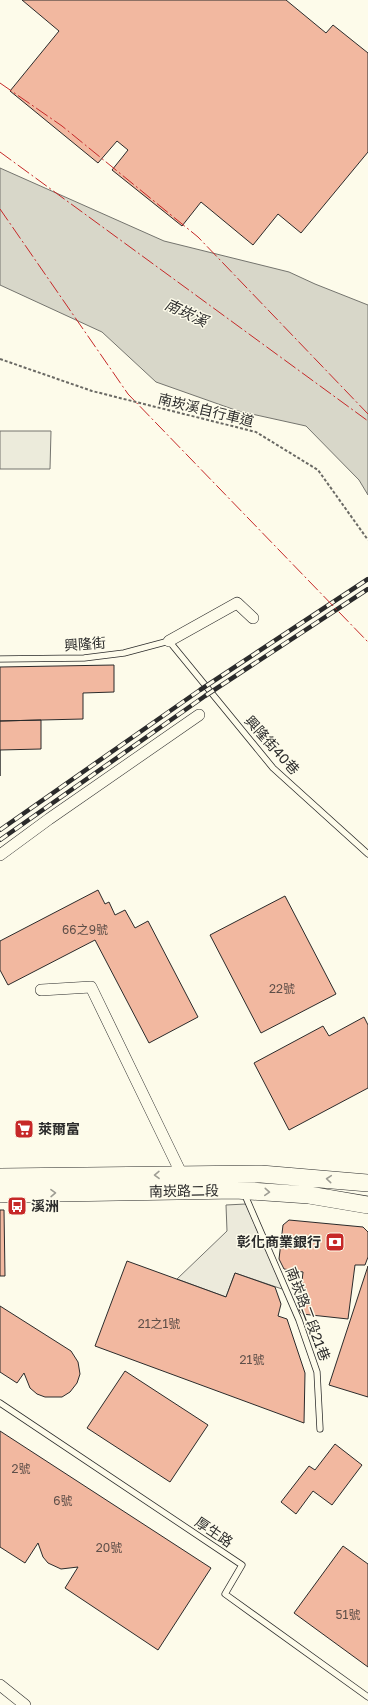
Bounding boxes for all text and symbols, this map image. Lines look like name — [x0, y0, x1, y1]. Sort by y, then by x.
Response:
water label: 南崁溪 — [162, 294, 212, 331]
street label: 南崁溪自行車道 — [157, 389, 256, 430]
street label: 興隆街 — [63, 634, 107, 653]
street label: 興隆街40巷 — [242, 712, 303, 778]
house number: 66之9號 — [62, 922, 108, 937]
house number: 22號 — [269, 981, 295, 996]
supermarket icon: 萊爾富 — [13, 1118, 35, 1140]
place label: 萊爾富 — [38, 1120, 80, 1137]
one-way arrow — [154, 1171, 160, 1179]
one-way arrow — [326, 1174, 332, 1183]
street label: 南崁路二段 — [149, 1181, 219, 1200]
one-way arrow — [264, 1188, 270, 1197]
one-way arrow — [50, 1189, 56, 1197]
bus stop icon: 溪洲 — [6, 1195, 28, 1217]
place label: 溪洲 — [31, 1197, 59, 1214]
bank icon: 彰化商業銀行 — [324, 1231, 346, 1253]
place label: 彰化商業銀行 — [237, 1233, 321, 1250]
street label: 南崁路二段21巷 — [283, 1265, 334, 1363]
house number: 21之1號 — [138, 1316, 180, 1331]
house number: 21號 — [240, 1352, 264, 1367]
house number: 2號 — [12, 1461, 30, 1476]
house number: 6號 — [53, 1493, 73, 1508]
street label: 厚生路 — [192, 1513, 236, 1550]
house number: 20號 — [96, 1540, 122, 1555]
house number: 51號 — [336, 1607, 360, 1622]

